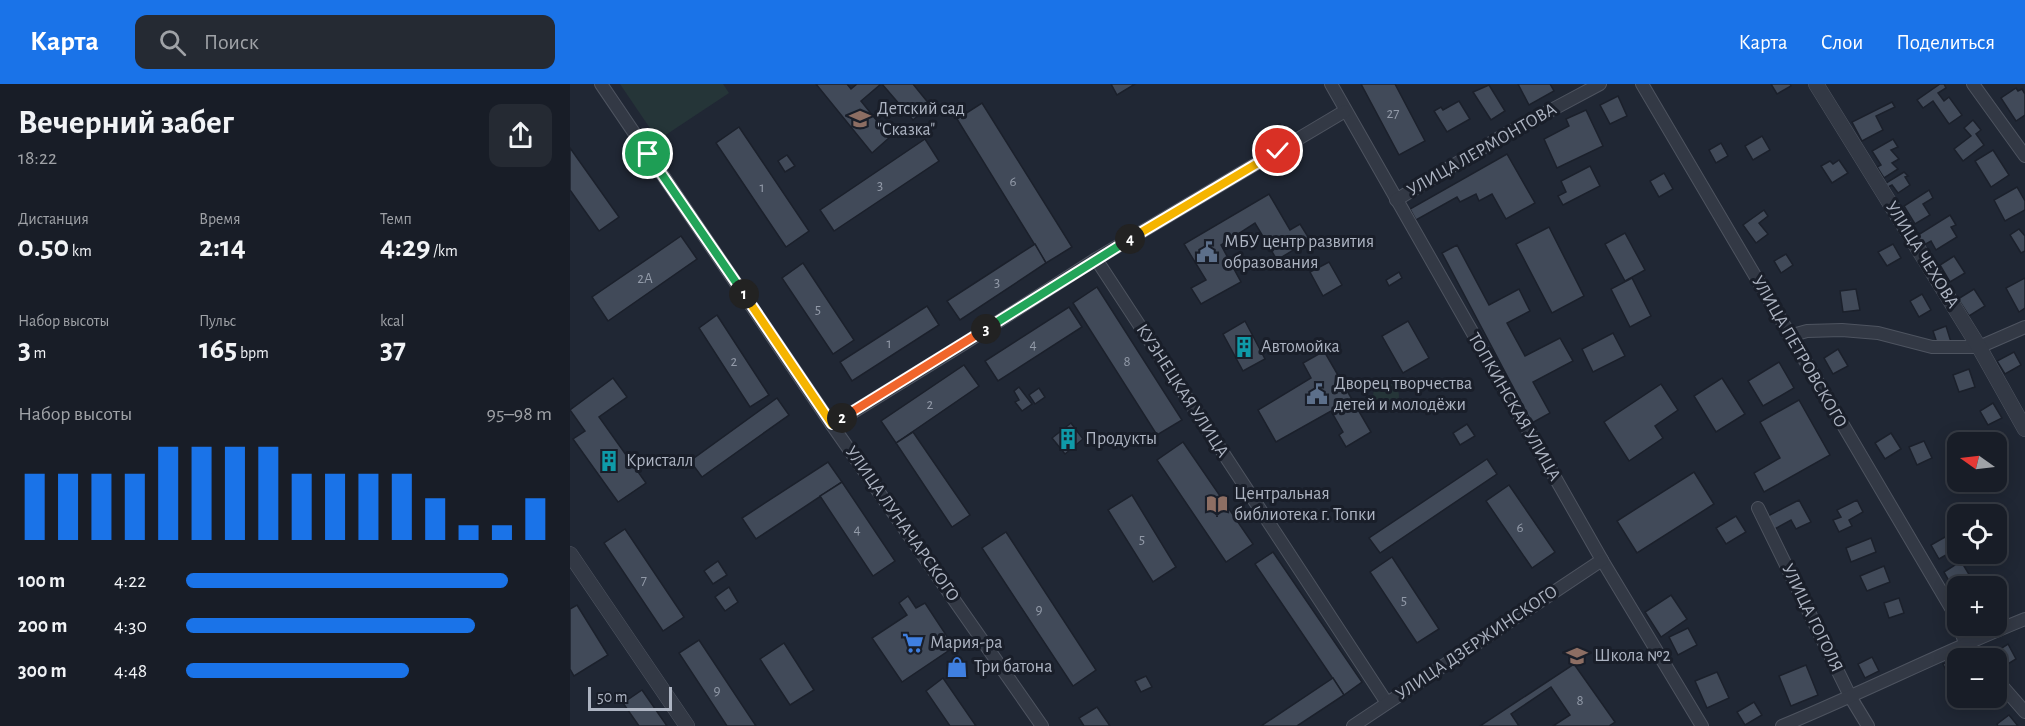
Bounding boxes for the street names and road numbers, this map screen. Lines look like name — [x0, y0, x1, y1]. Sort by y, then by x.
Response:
street label: УЛИЦА ЛЕРМОНТОВА — [1404, 100, 1560, 200]
street label: УЛИЦА ЧЕХОВА — [1882, 198, 1962, 312]
street label: УЛИЦА ПЕТРОВСКОГО — [1748, 273, 1850, 431]
street label: КУЗНЕЦКАЯ УЛИЦА — [1132, 321, 1232, 461]
street label: ТОПКИНСКАЯ УЛИЦА — [1464, 330, 1564, 484]
street label: УЛИЦА ЛУНАЧАРСКОГО — [842, 443, 962, 605]
street label: УЛИЦА ГОГОЛЯ — [1778, 561, 1846, 675]
street label: УЛИЦА ДЗЕРЖИНСКОГО — [1393, 582, 1561, 704]

